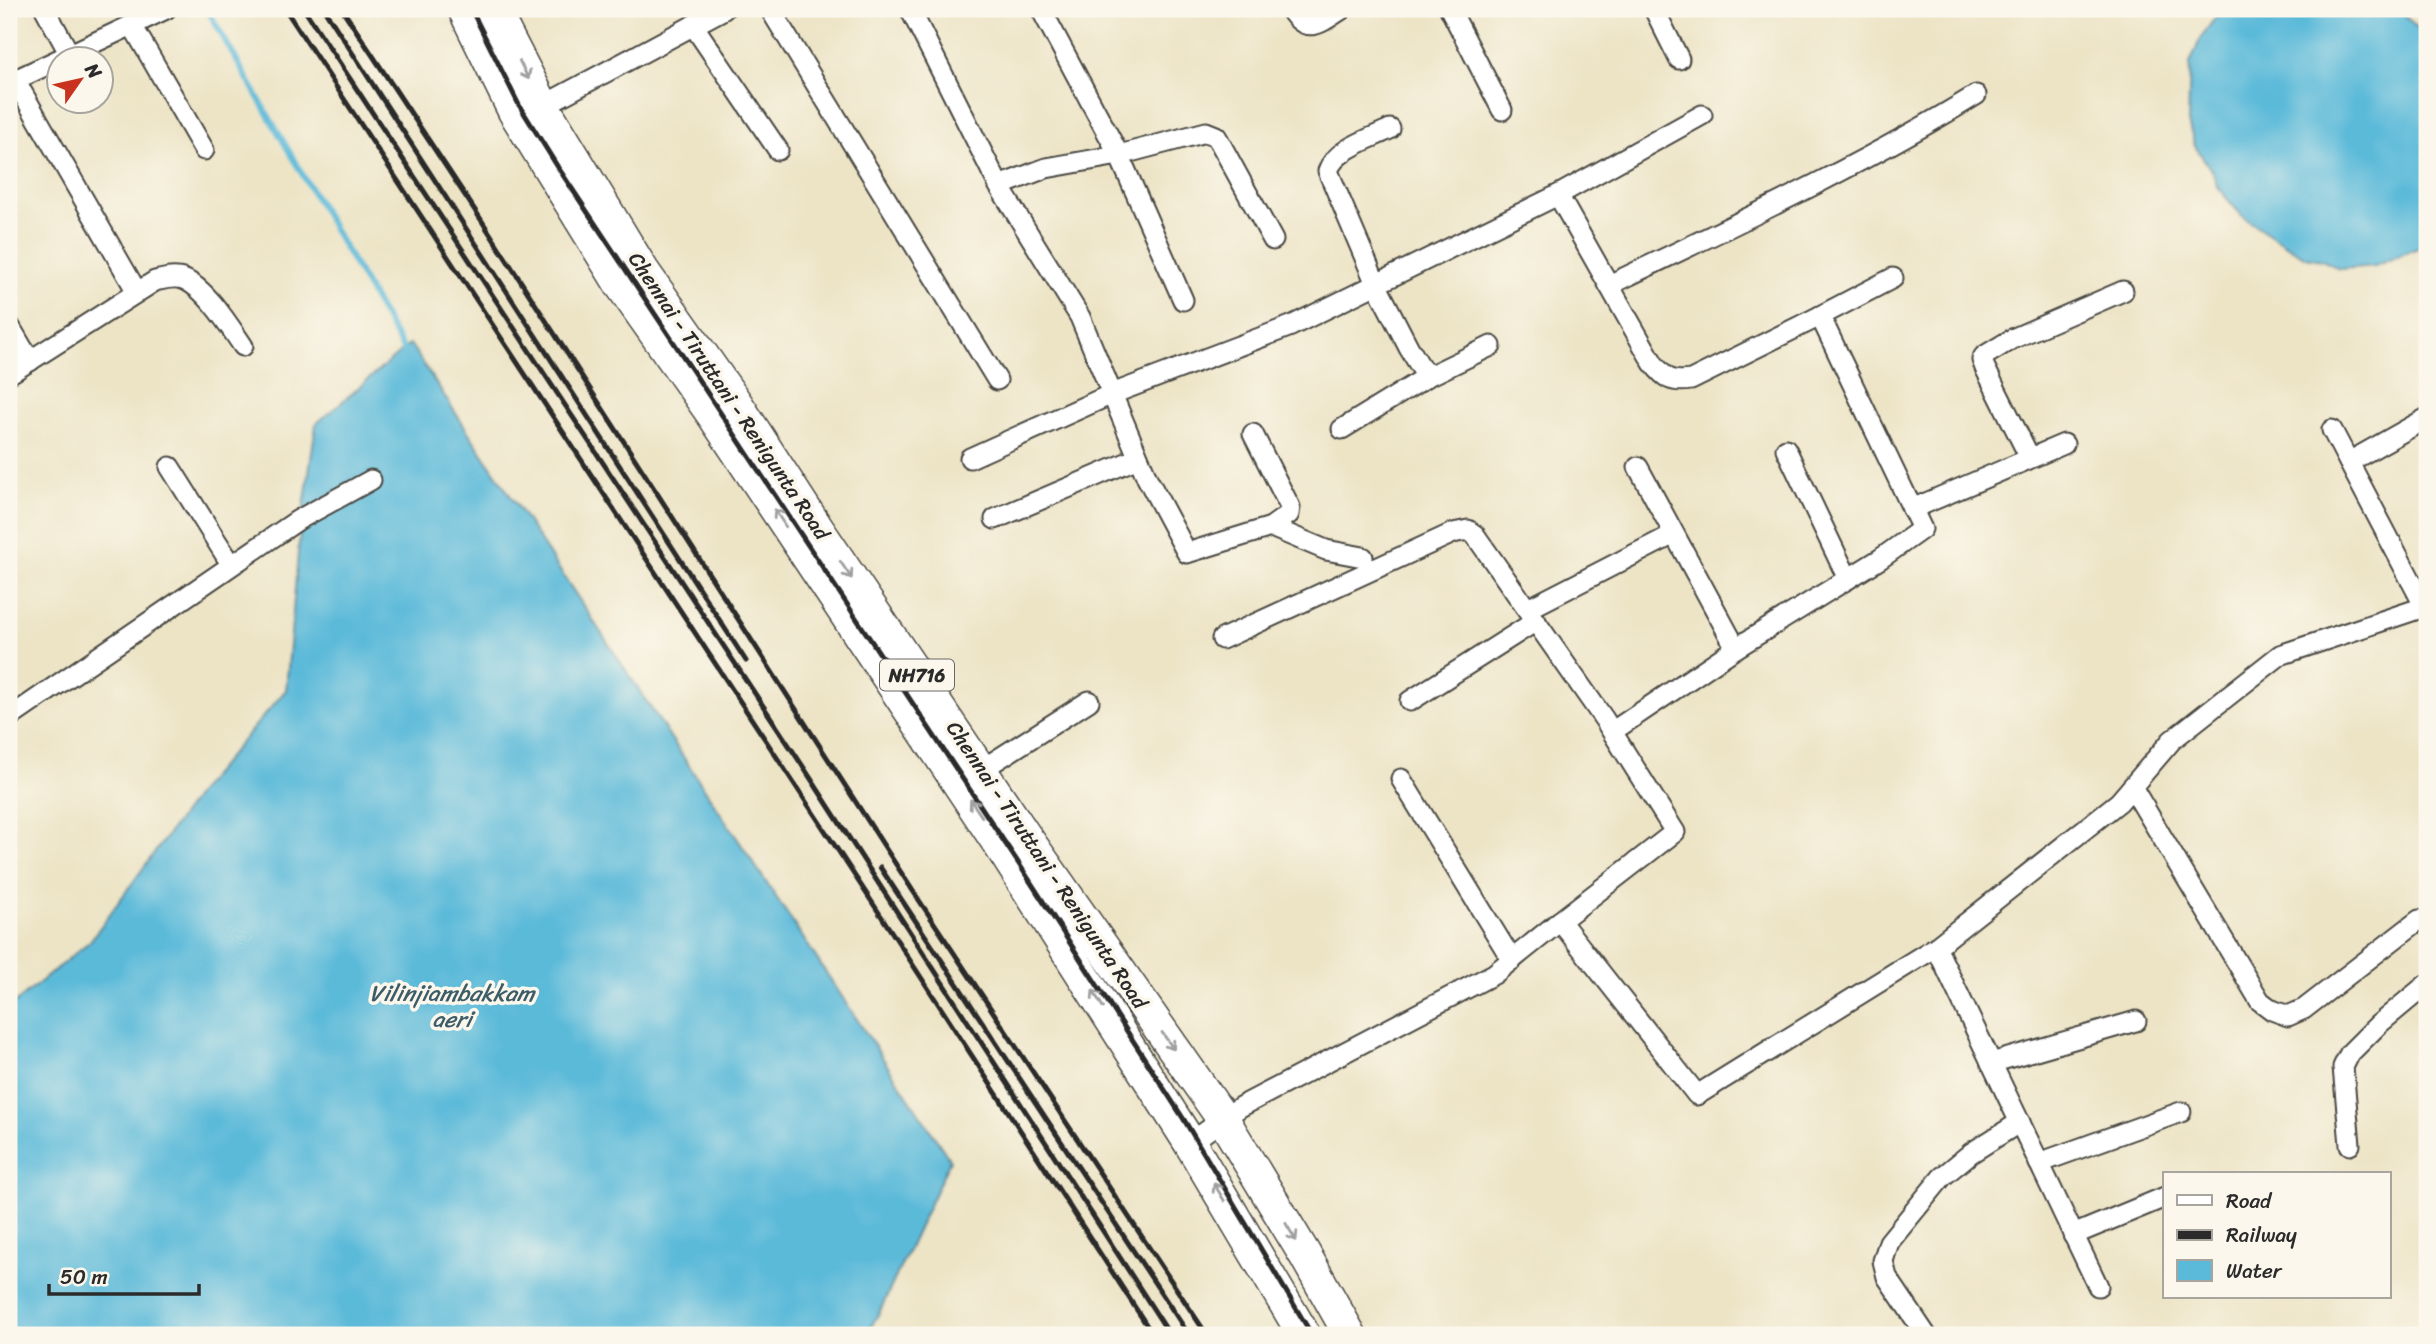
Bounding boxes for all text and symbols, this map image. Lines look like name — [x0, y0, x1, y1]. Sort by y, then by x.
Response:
north arrow — [46, 46, 116, 116]
text: N — [76, 55, 112, 86]
one-way arrow — [517, 59, 531, 79]
street label: Chennai - Tiruttani - Renigunta Road — [618, 244, 841, 550]
one-way arrow — [773, 508, 787, 528]
one-way arrow — [839, 560, 853, 579]
road number: NH716 — [880, 660, 954, 690]
street label: Chennai - Tiruttani - Renigunta Road — [936, 713, 1159, 1019]
one-way arrow — [968, 799, 983, 818]
water label: Vilinjiambakkam aeri — [369, 973, 537, 1040]
one-way arrow — [1091, 990, 1105, 1010]
one-way arrow — [1161, 1030, 1175, 1050]
legend — [2163, 1172, 2390, 1298]
text: Road — [2226, 1182, 2273, 1220]
one-way arrow — [1212, 1183, 1226, 1203]
text: Railway — [2226, 1216, 2297, 1254]
one-way arrow — [1284, 1221, 1298, 1241]
text: Water — [2226, 1252, 2283, 1290]
scale bar — [49, 1253, 200, 1297]
text: 50 m — [60, 1258, 108, 1296]

